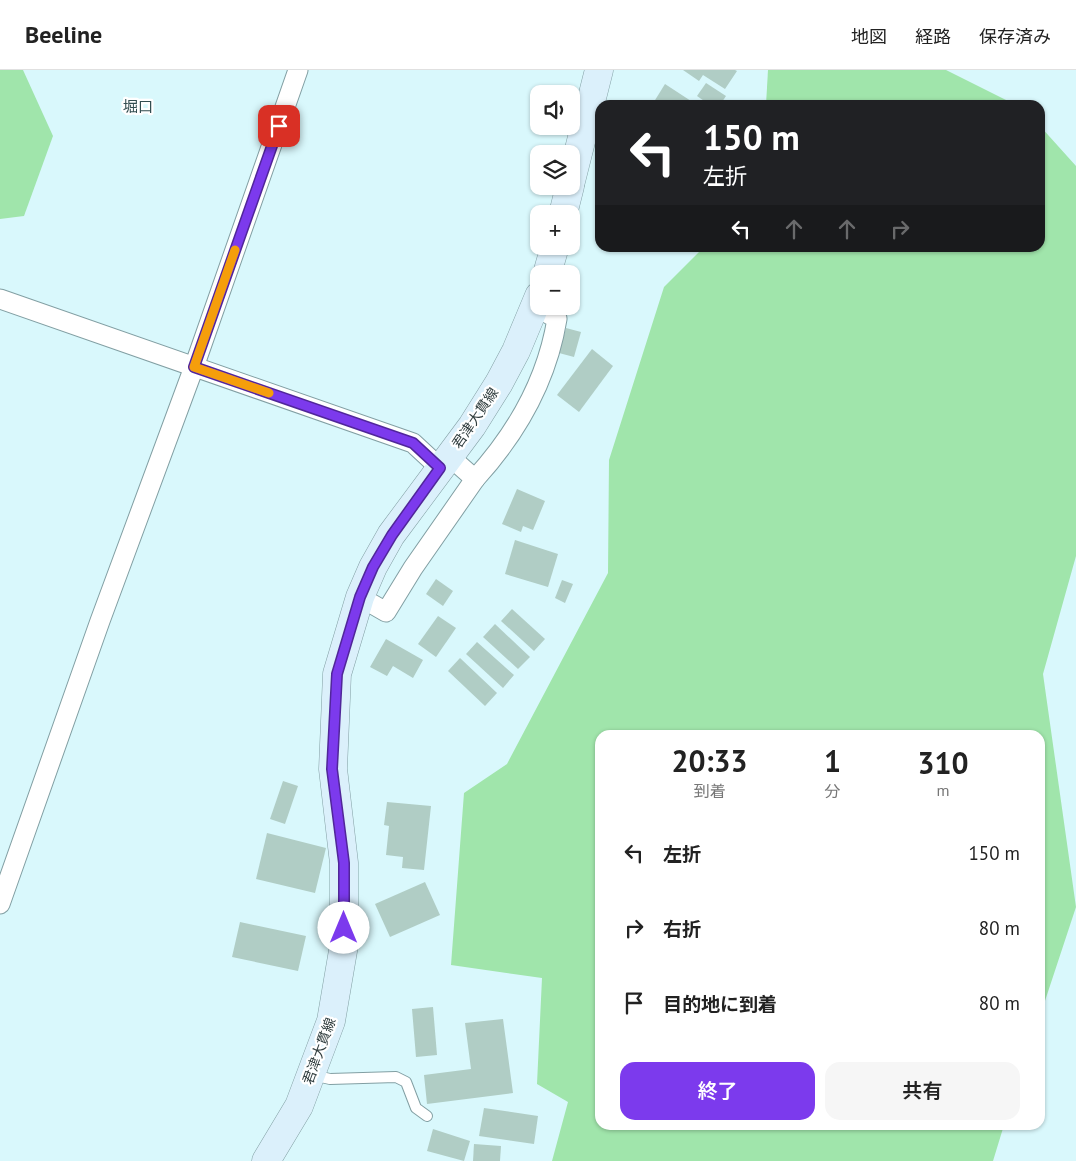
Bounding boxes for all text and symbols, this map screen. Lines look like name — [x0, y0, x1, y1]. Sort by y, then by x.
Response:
text: Beeline — [25, 19, 102, 50]
text: 地図 — [851, 25, 887, 48]
text: 経路 — [915, 25, 951, 48]
text: 保存済み — [979, 25, 1051, 48]
map controls — [530, 85, 580, 315]
button: sound — [530, 85, 580, 135]
district label: 堀口 — [123, 97, 153, 116]
pin — [258, 105, 300, 147]
icon: arrive — [265, 112, 293, 140]
text: 150 m — [703, 114, 800, 160]
icon: left — [620, 120, 685, 185]
button: layers — [530, 145, 580, 195]
text: 左折 — [703, 162, 747, 190]
button: + — [530, 205, 580, 255]
icon: left — [727, 215, 755, 243]
icon: ahead — [780, 215, 808, 243]
icon: ahead — [833, 215, 861, 243]
icon: right — [886, 215, 914, 243]
button: − — [530, 265, 580, 315]
street label: 君津大貫線 — [448, 384, 502, 452]
text: 20:33 — [671, 741, 748, 780]
text: 1 — [824, 741, 841, 780]
text: 310 — [918, 743, 969, 782]
text: m — [937, 780, 950, 800]
text: 到着 — [694, 781, 726, 801]
text: 分 — [825, 781, 841, 801]
icon: left — [620, 839, 648, 867]
text: 150 m — [968, 841, 1020, 865]
text: 左折 — [663, 842, 701, 866]
position arrow — [317, 901, 369, 953]
icon: right — [620, 914, 648, 942]
text: 80 m — [979, 916, 1020, 940]
text: 右折 — [663, 917, 701, 941]
icon: arrive — [620, 989, 648, 1017]
text: 80 m — [979, 991, 1020, 1015]
text: 目的地に到着 — [663, 992, 777, 1016]
street label: 君津大貫線 — [299, 1015, 339, 1087]
button: 終了 — [620, 1062, 815, 1120]
button: 共有 — [825, 1062, 1020, 1120]

